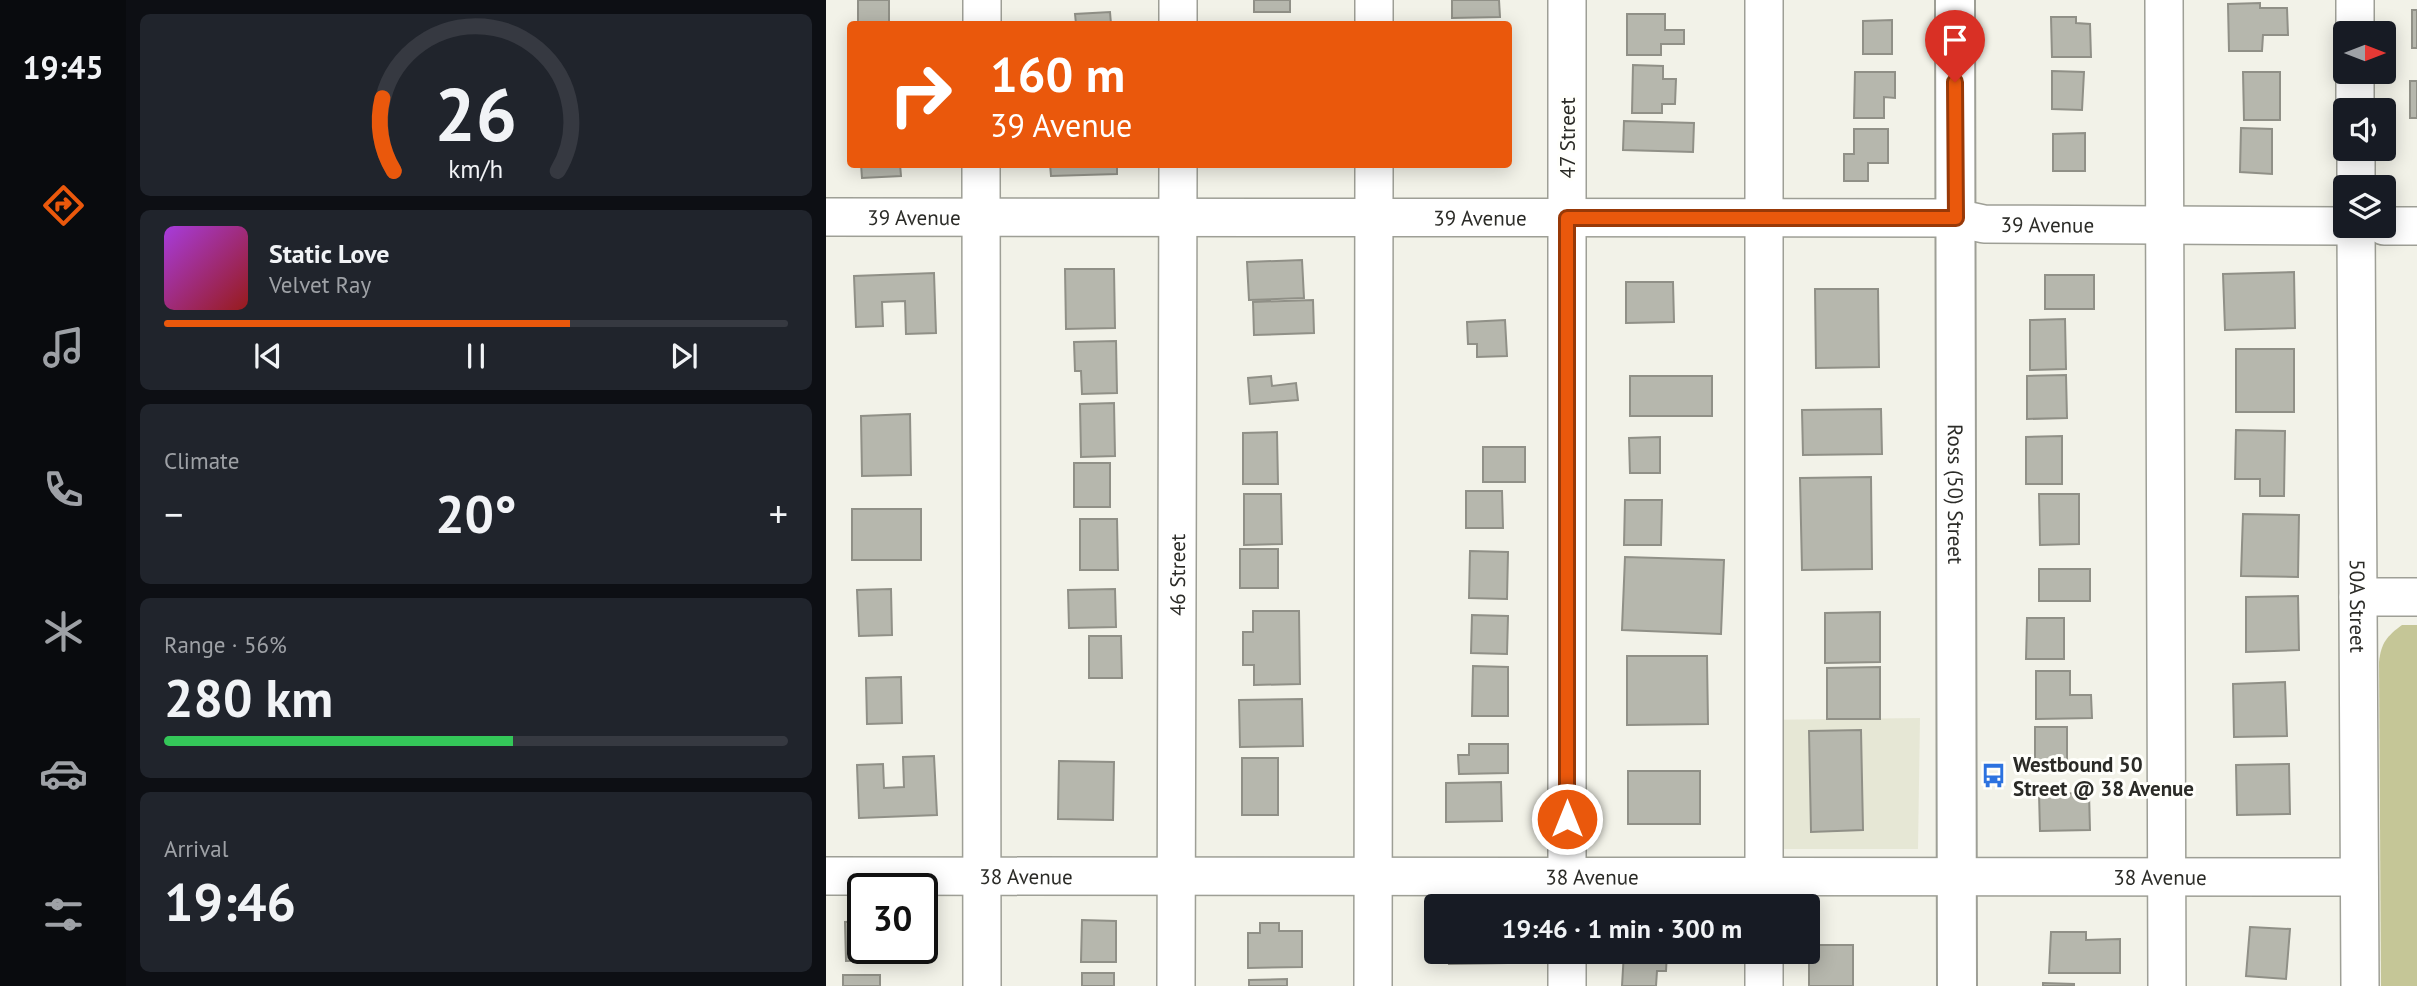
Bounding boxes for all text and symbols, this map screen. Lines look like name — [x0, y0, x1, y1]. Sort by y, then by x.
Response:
pin — [1925, 10, 1985, 82]
icon: arrive — [1936, 21, 1974, 59]
north arrow — [2333, 21, 2396, 84]
map controls — [2333, 21, 2396, 238]
text: 160 m — [990, 42, 1125, 106]
text: 19:45 — [22, 46, 104, 88]
icon: right — [875, 49, 966, 140]
text: 26 — [435, 67, 517, 161]
street label: 47 Street — [1554, 98, 1581, 179]
button: sound — [2333, 98, 2396, 161]
text: 39 Avenue — [990, 104, 1132, 146]
text: km/h — [449, 153, 503, 185]
button: layers — [2333, 175, 2396, 238]
icon: directions — [39, 181, 88, 230]
street label: 39 Avenue — [867, 204, 961, 231]
street label: 39 Avenue — [1433, 204, 1527, 231]
street label: 39 Avenue — [2001, 211, 2094, 238]
text: Static Love — [269, 237, 390, 270]
text: Velvet Ray — [269, 270, 371, 299]
icon: music — [39, 323, 88, 372]
icon: previous — [249, 337, 287, 375]
icon: pause — [457, 337, 495, 375]
icon: next — [665, 337, 703, 375]
street label: Ross (50) Street — [1942, 424, 1970, 564]
text: Climate — [164, 446, 239, 475]
icon: phone — [39, 465, 88, 514]
text: 20° — [435, 480, 517, 547]
text: − — [164, 489, 183, 538]
text: + — [769, 489, 788, 538]
street label: 46 Street — [1163, 534, 1191, 616]
street label: 50A Street — [2344, 559, 2372, 653]
icon: climate — [39, 607, 88, 656]
text: Range · 56% — [164, 630, 287, 659]
text: 280 km — [164, 664, 333, 731]
icon: car — [39, 749, 88, 798]
place label: Westbound 50 Street @ 38 Avenue — [2013, 751, 2194, 802]
bus stop icon: Westbound 50 Street @ 38 Avenue — [1979, 762, 2007, 790]
position arrow — [1530, 782, 1604, 856]
text: Arrival — [164, 834, 228, 863]
street label: 38 Avenue — [979, 863, 1073, 890]
street label: 38 Avenue — [1545, 863, 1639, 890]
street label: 38 Avenue — [2113, 863, 2207, 890]
text: 19:46 — [164, 868, 296, 935]
speed limit sign: 30 — [847, 873, 938, 964]
icon: filters — [39, 890, 88, 939]
text: 19:46 · 1 min · 300 m — [1502, 912, 1742, 945]

